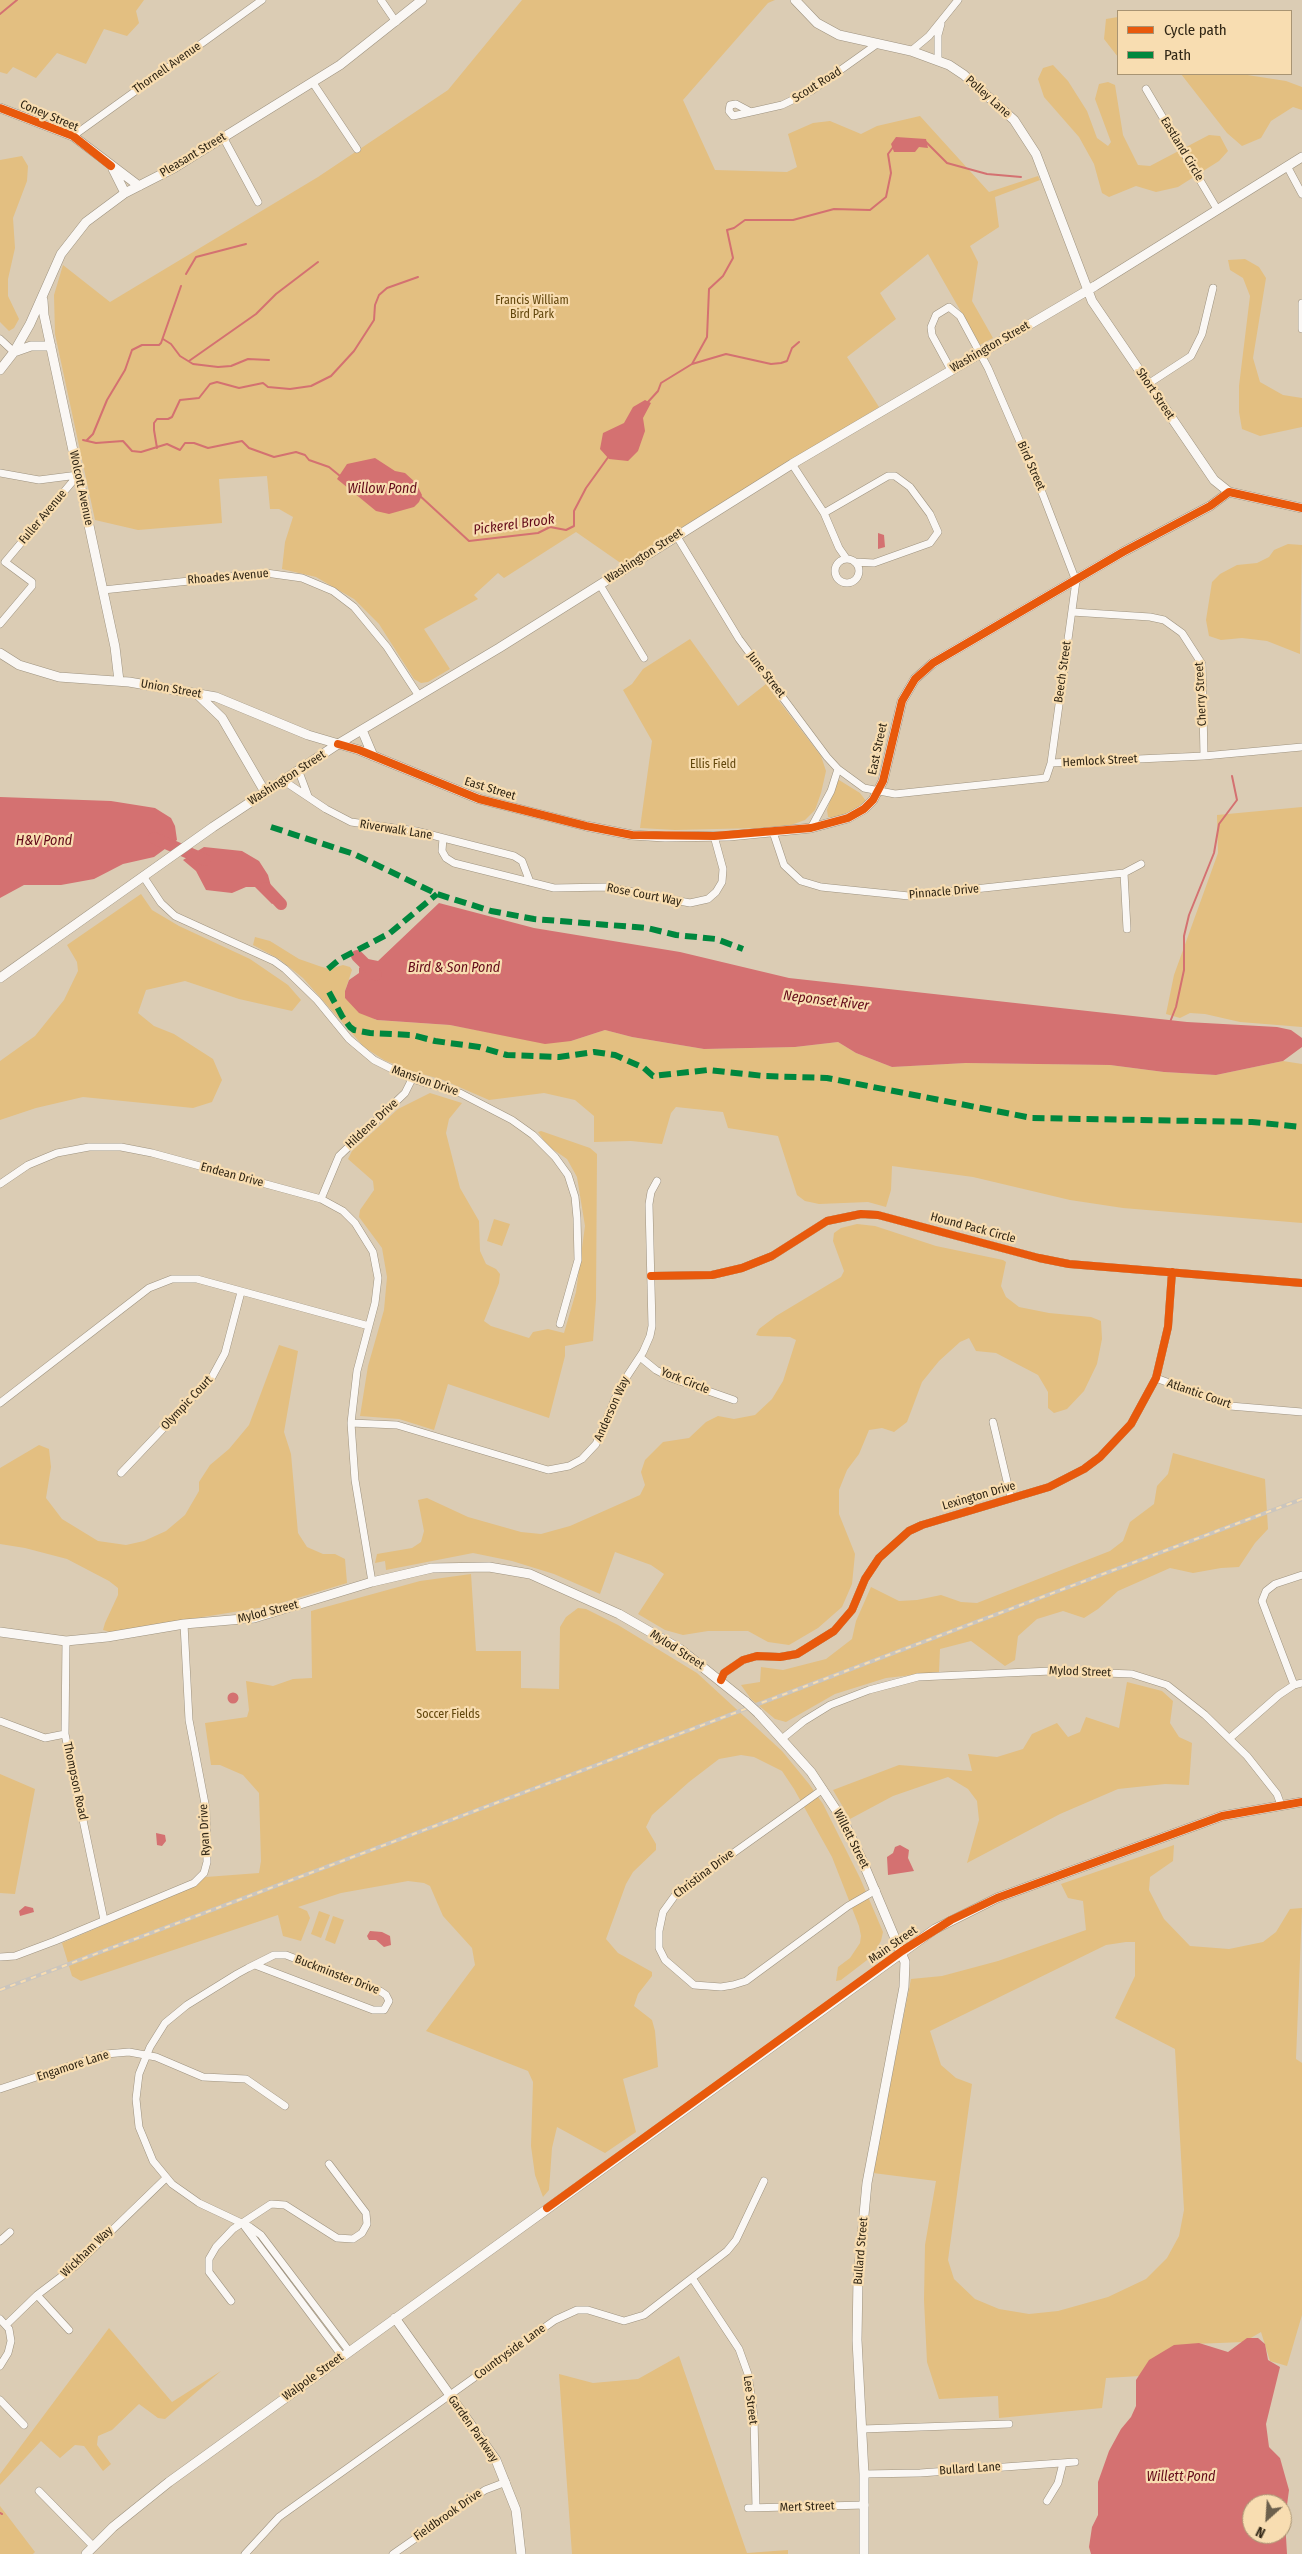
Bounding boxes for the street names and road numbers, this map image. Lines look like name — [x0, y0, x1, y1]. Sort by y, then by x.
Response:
street label: Thornell Avenue — [130, 39, 204, 97]
street label: Scout Road — [790, 64, 844, 106]
street label: Polley Lane — [962, 73, 1014, 121]
street label: Coney Street — [18, 97, 80, 135]
street label: Eastland Circle — [1157, 114, 1207, 184]
street label: Pleasant Street — [157, 130, 229, 180]
street label: Washington Street — [948, 318, 1032, 376]
street label: Short Street — [1133, 366, 1177, 422]
street label: Bird Street — [1014, 439, 1048, 493]
street label: Wolcott Avenue — [66, 449, 96, 527]
street label: Fuller Avenue — [16, 487, 70, 547]
street label: Washington Street — [603, 526, 685, 586]
street label: Rhoades Avenue — [187, 566, 269, 588]
street label: Beech Street — [1052, 640, 1074, 704]
street label: June Street — [744, 649, 788, 701]
street label: Cherry Street — [1192, 662, 1210, 726]
street label: Union Street — [140, 677, 202, 701]
street label: East Street — [865, 722, 891, 776]
street label: Washington Street — [246, 748, 328, 808]
street label: Hemlock Street — [1062, 752, 1138, 770]
street label: East Street — [463, 774, 517, 804]
street label: Riverwalk Lane — [359, 817, 433, 843]
street label: Rose Court Way — [606, 881, 682, 909]
street label: Pinnacle Drive — [908, 882, 980, 902]
street label: Mansion Drive — [390, 1063, 460, 1099]
street label: Hildene Drive — [343, 1096, 401, 1152]
street label: Endean Drive — [199, 1160, 265, 1190]
street label: Hound Pack Circle — [929, 1210, 1017, 1246]
street label: York Circle — [659, 1365, 711, 1397]
street label: Olympic Court — [158, 1373, 216, 1433]
street label: Anderson Way — [591, 1374, 633, 1444]
street label: Atlantic Court — [1165, 1376, 1233, 1412]
street label: Lexington Drive — [941, 1479, 1017, 1513]
street label: Mylod Street — [236, 1598, 300, 1626]
street label: Mylod Street — [647, 1627, 707, 1673]
street label: Mylod Street — [1049, 1664, 1111, 1680]
street label: Thompson Road — [60, 1741, 90, 1821]
street label: Ryan Drive — [196, 1804, 214, 1856]
street label: Willett Street — [830, 1807, 872, 1871]
street label: Christina Drive — [671, 1847, 737, 1901]
street label: Main Street — [866, 1923, 920, 1967]
street label: Buckminster Drive — [293, 1952, 381, 1998]
street label: Engamore Lane — [35, 2048, 111, 2084]
street label: Bullard Street — [851, 2217, 871, 2285]
street label: Wickham Way — [58, 2224, 116, 2280]
street label: Countryside Lane — [471, 2321, 549, 2383]
street label: Walpole Street — [280, 2350, 346, 2404]
street label: Lee Street — [740, 2375, 760, 2425]
street label: Garden Parkway — [445, 2393, 501, 2465]
street label: Bullard Lane — [939, 2460, 1001, 2478]
street label: Fieldbrook Drive — [411, 2486, 485, 2544]
street label: Mert Street — [779, 2499, 835, 2515]

